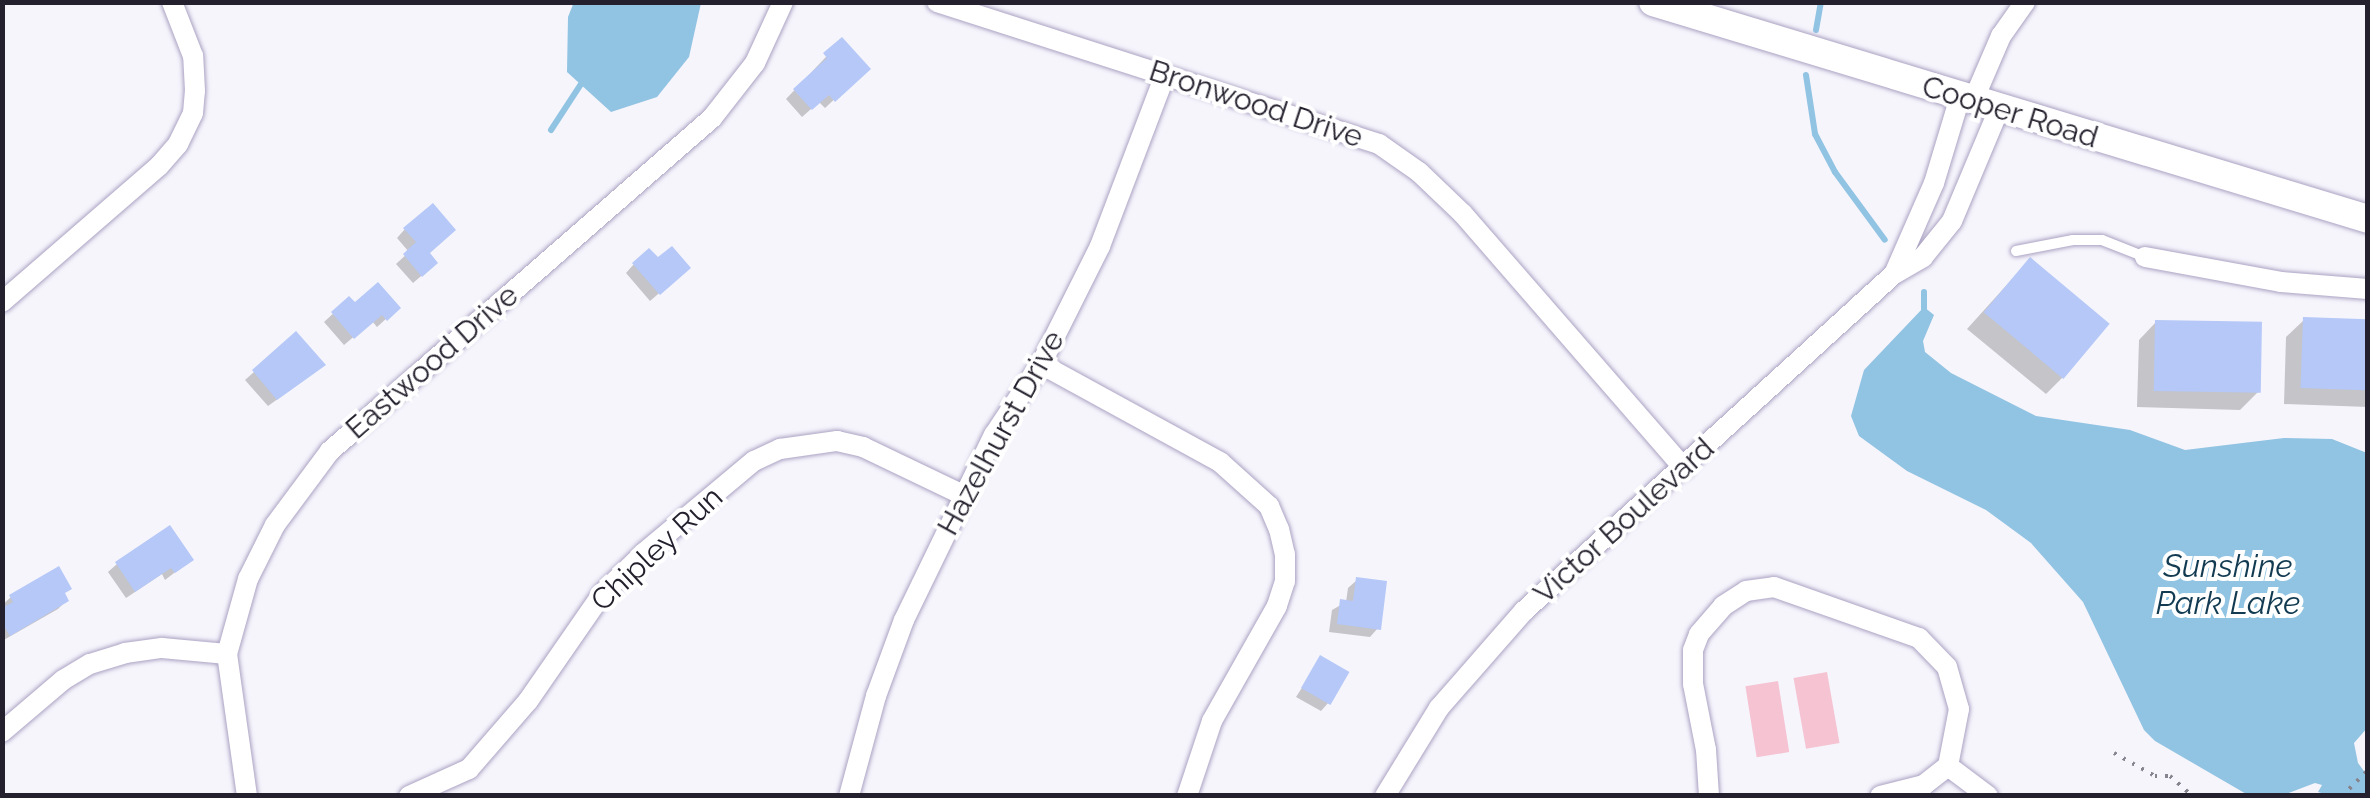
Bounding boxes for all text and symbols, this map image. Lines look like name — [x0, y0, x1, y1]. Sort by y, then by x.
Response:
street label: Bronwood Drive — [1145, 53, 1367, 155]
street label: Cooper Road — [1917, 68, 2103, 156]
street label: Eastwood Drive — [338, 277, 526, 447]
street label: Hazelhurst Drive — [930, 325, 1072, 541]
street label: Victor Boulevard — [1526, 430, 1722, 612]
street label: Chipley Run — [584, 479, 730, 619]
water label: Sunshine Park Lake — [2156, 548, 2300, 623]

